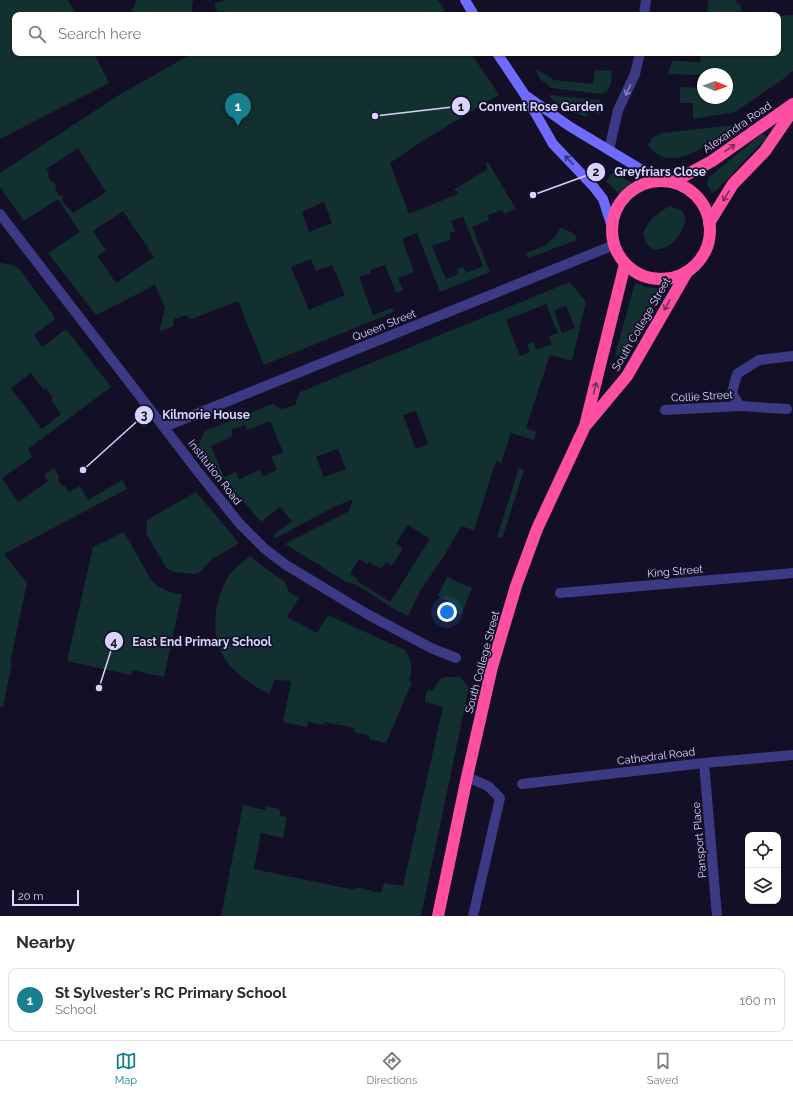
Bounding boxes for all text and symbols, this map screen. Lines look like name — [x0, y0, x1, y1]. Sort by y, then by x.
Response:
search box — [12, 12, 781, 56]
icon: search — [26, 23, 48, 45]
text: Search here — [58, 25, 141, 43]
north arrow — [697, 68, 733, 104]
one-way arrow — [624, 84, 631, 96]
pin: 1 — [225, 93, 251, 126]
callout: Convent Rose Garden — [451, 94, 611, 118]
street label: Alexandra Road — [701, 99, 774, 156]
text: 1 — [458, 100, 464, 114]
text: Convent Rose Garden — [479, 100, 603, 114]
one-way arrow — [725, 144, 736, 152]
one-way arrow — [565, 156, 574, 166]
callout: Greyfriars Close — [586, 160, 714, 184]
text: 2 — [593, 165, 600, 179]
text: Greyfriars Close — [614, 165, 706, 179]
one-way arrow — [722, 190, 730, 201]
street label: South College Street — [609, 275, 674, 373]
one-way arrow — [662, 299, 670, 311]
street label: Queen Street — [351, 307, 418, 344]
one-way arrow — [591, 382, 599, 395]
street label: Collie Street — [671, 388, 734, 405]
callout: Kilmorie House — [134, 403, 258, 427]
text: 3 — [141, 408, 148, 422]
text: Kilmorie House — [162, 408, 250, 422]
street label: Institution Road — [185, 437, 244, 508]
street label: King Street — [647, 563, 704, 580]
your location — [437, 602, 457, 622]
street label: South College Street — [463, 609, 503, 715]
callout: East End Primary School — [104, 629, 280, 653]
text: 4 — [111, 635, 118, 649]
text: East End Primary School — [132, 635, 272, 649]
street label: Cathedral Road — [616, 745, 696, 768]
street label: Pansport Place — [690, 801, 709, 879]
map controls — [745, 832, 781, 904]
button: locate — [745, 832, 781, 868]
button: layers — [745, 868, 781, 904]
scale bar — [12, 888, 79, 907]
text: 20 m — [18, 890, 43, 903]
text: Nearby — [16, 932, 75, 952]
text: St Sylvester's RC Primary School — [55, 984, 286, 1002]
text: 1 — [27, 993, 33, 1008]
text: 160 m — [739, 993, 776, 1008]
text: School — [55, 1002, 97, 1017]
tab: Map — [115, 1050, 137, 1087]
tab: Directions — [367, 1050, 417, 1087]
tab: Saved — [647, 1050, 678, 1087]

